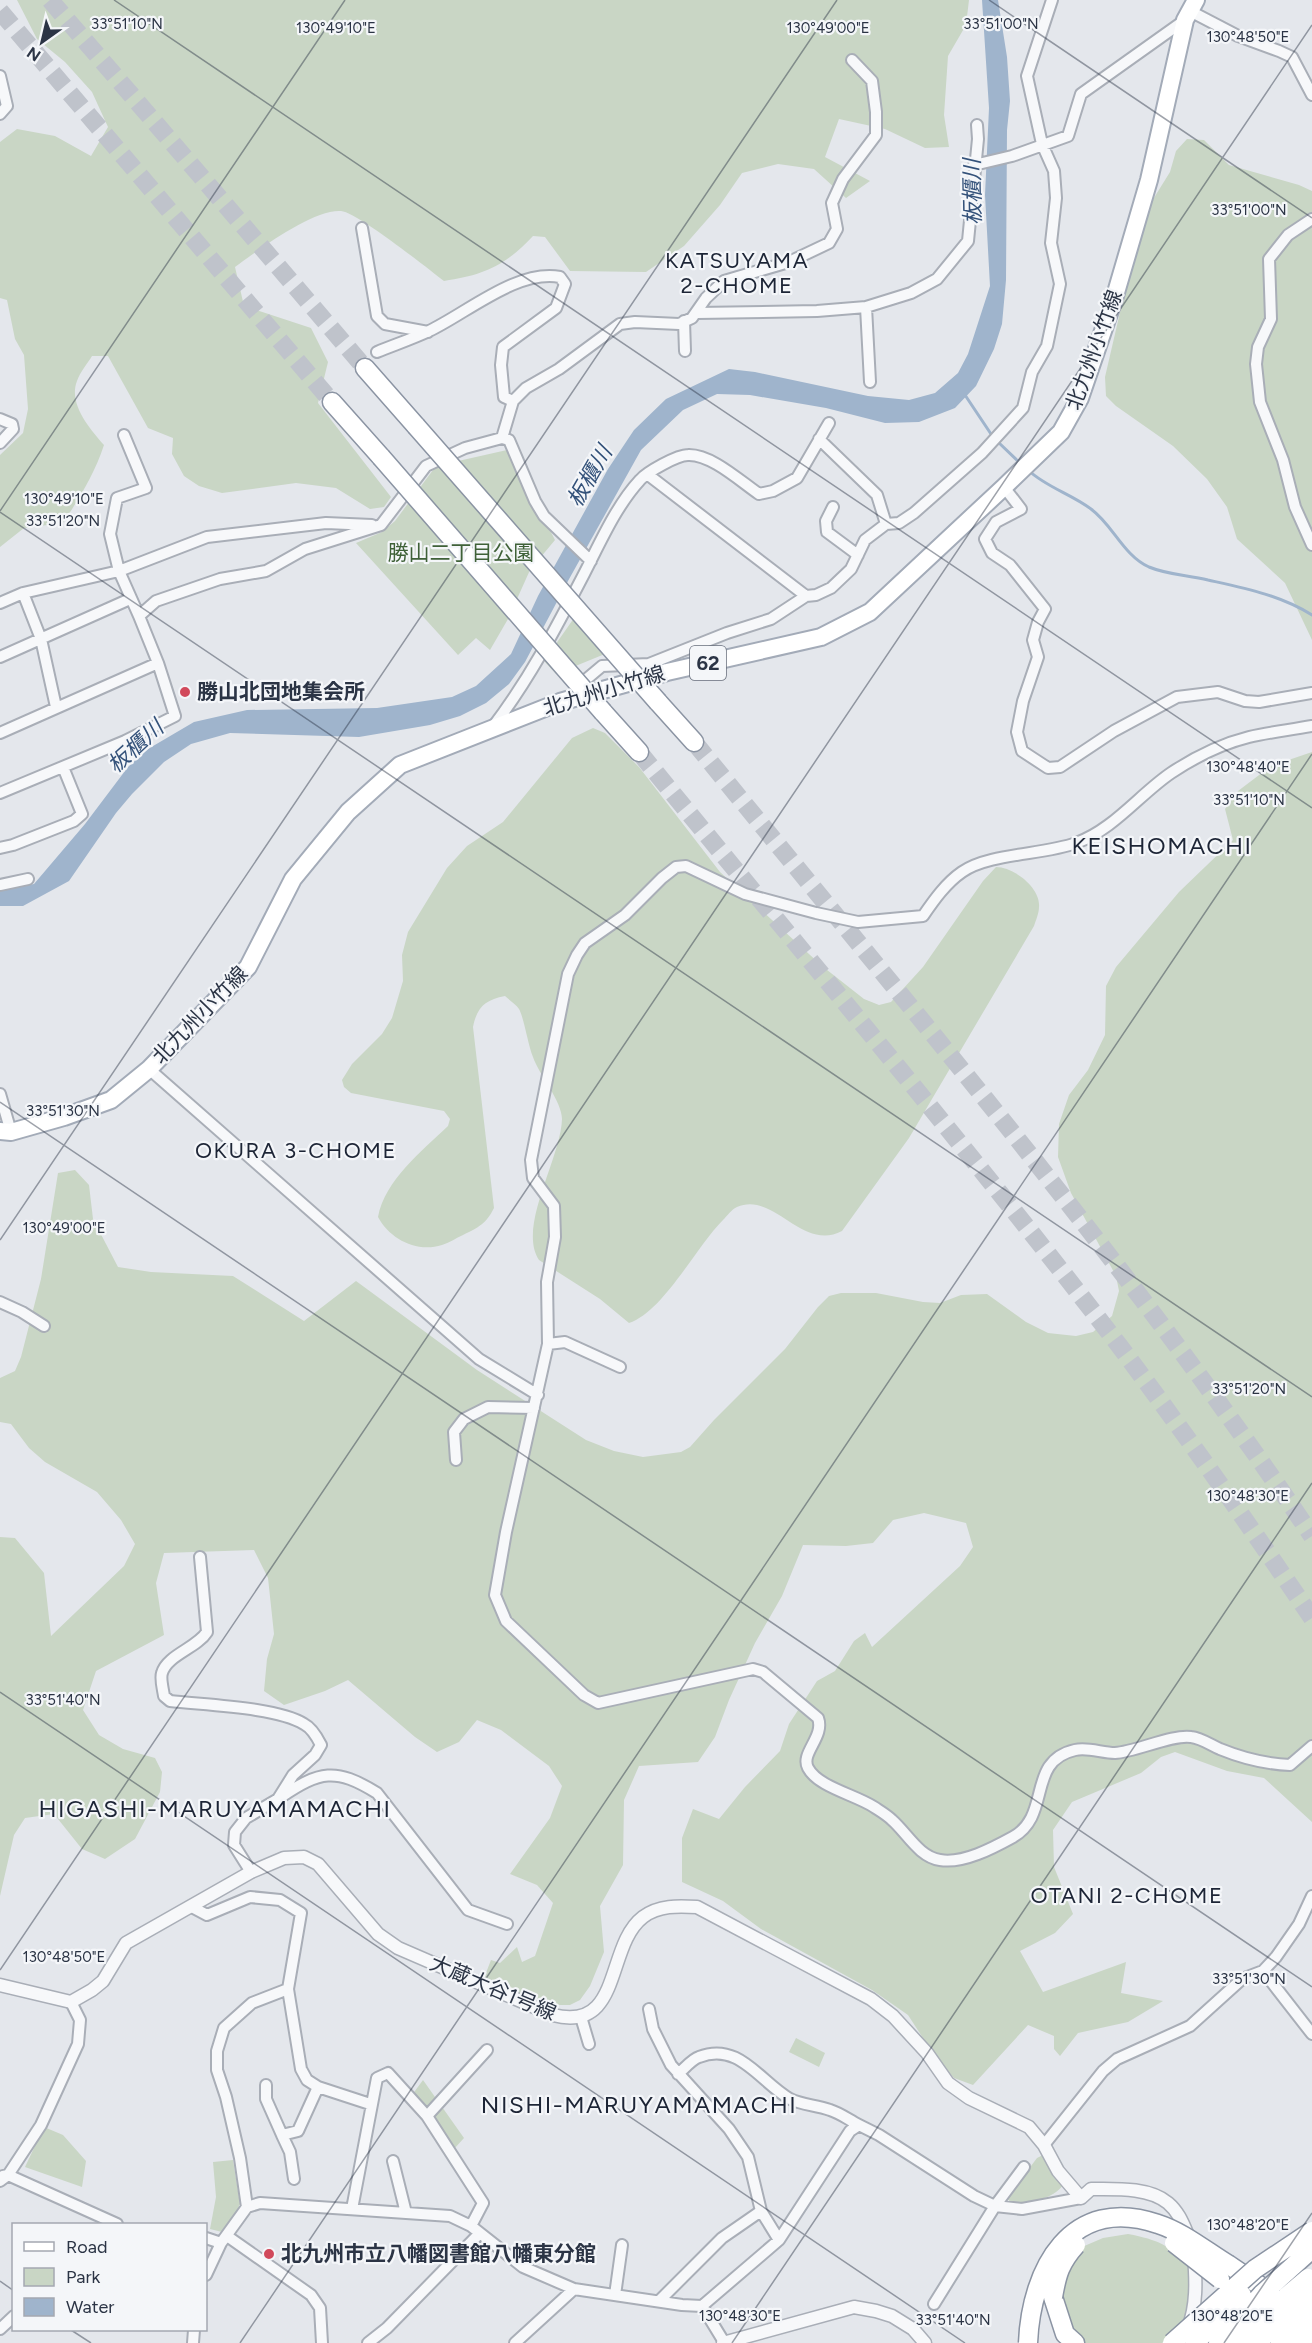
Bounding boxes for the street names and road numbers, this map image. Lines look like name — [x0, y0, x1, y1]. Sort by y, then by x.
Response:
street label: 北九州小竹線 — [1060, 286, 1127, 413]
road number: 62 — [690, 646, 726, 680]
street label: 北九州小竹線 — [540, 660, 668, 721]
street label: 北九州小竹線 — [147, 961, 252, 1069]
street label: 大蔵大谷1号線 — [426, 1950, 560, 2025]

